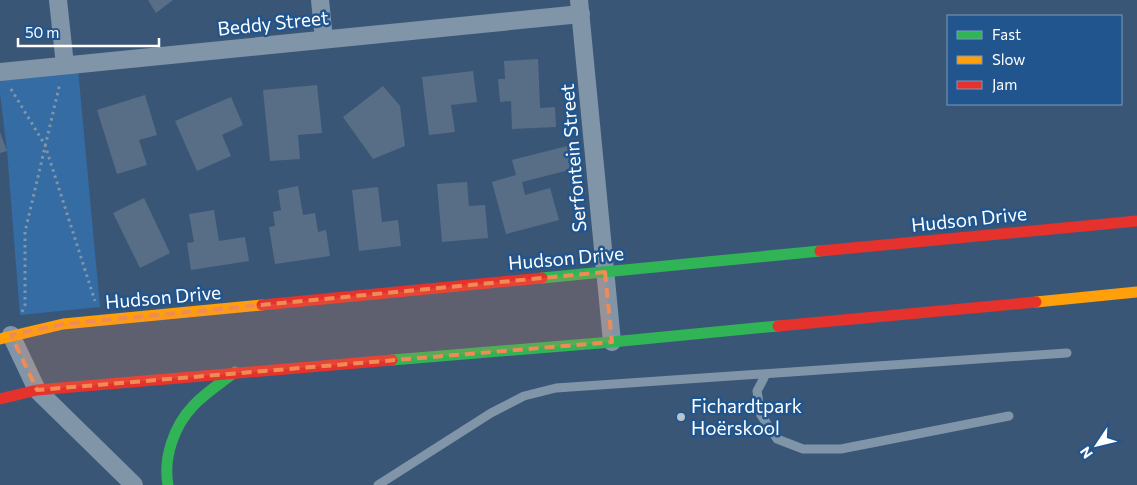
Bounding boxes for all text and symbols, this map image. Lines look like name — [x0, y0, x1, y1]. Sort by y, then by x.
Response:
street label: Beddy Street — [216, 5, 330, 40]
scale bar — [18, 15, 159, 47]
legend — [947, 15, 1122, 105]
text: 50 m — [25, 23, 59, 41]
text: Fast — [992, 25, 1021, 43]
text: Slow — [992, 50, 1025, 68]
text: Jam — [992, 75, 1017, 93]
street label: Serfontein Street — [555, 83, 590, 233]
street label: Hudson Drive — [910, 201, 1028, 236]
street label: Hudson Drive — [507, 241, 625, 274]
street label: Hudson Drive — [104, 280, 222, 313]
place label: Fichardtpark Hoërskool — [691, 394, 802, 439]
marker: Fichardtpark Hoërskool — [675, 411, 687, 423]
north arrow — [1072, 420, 1122, 470]
text: N — [1076, 444, 1096, 462]

